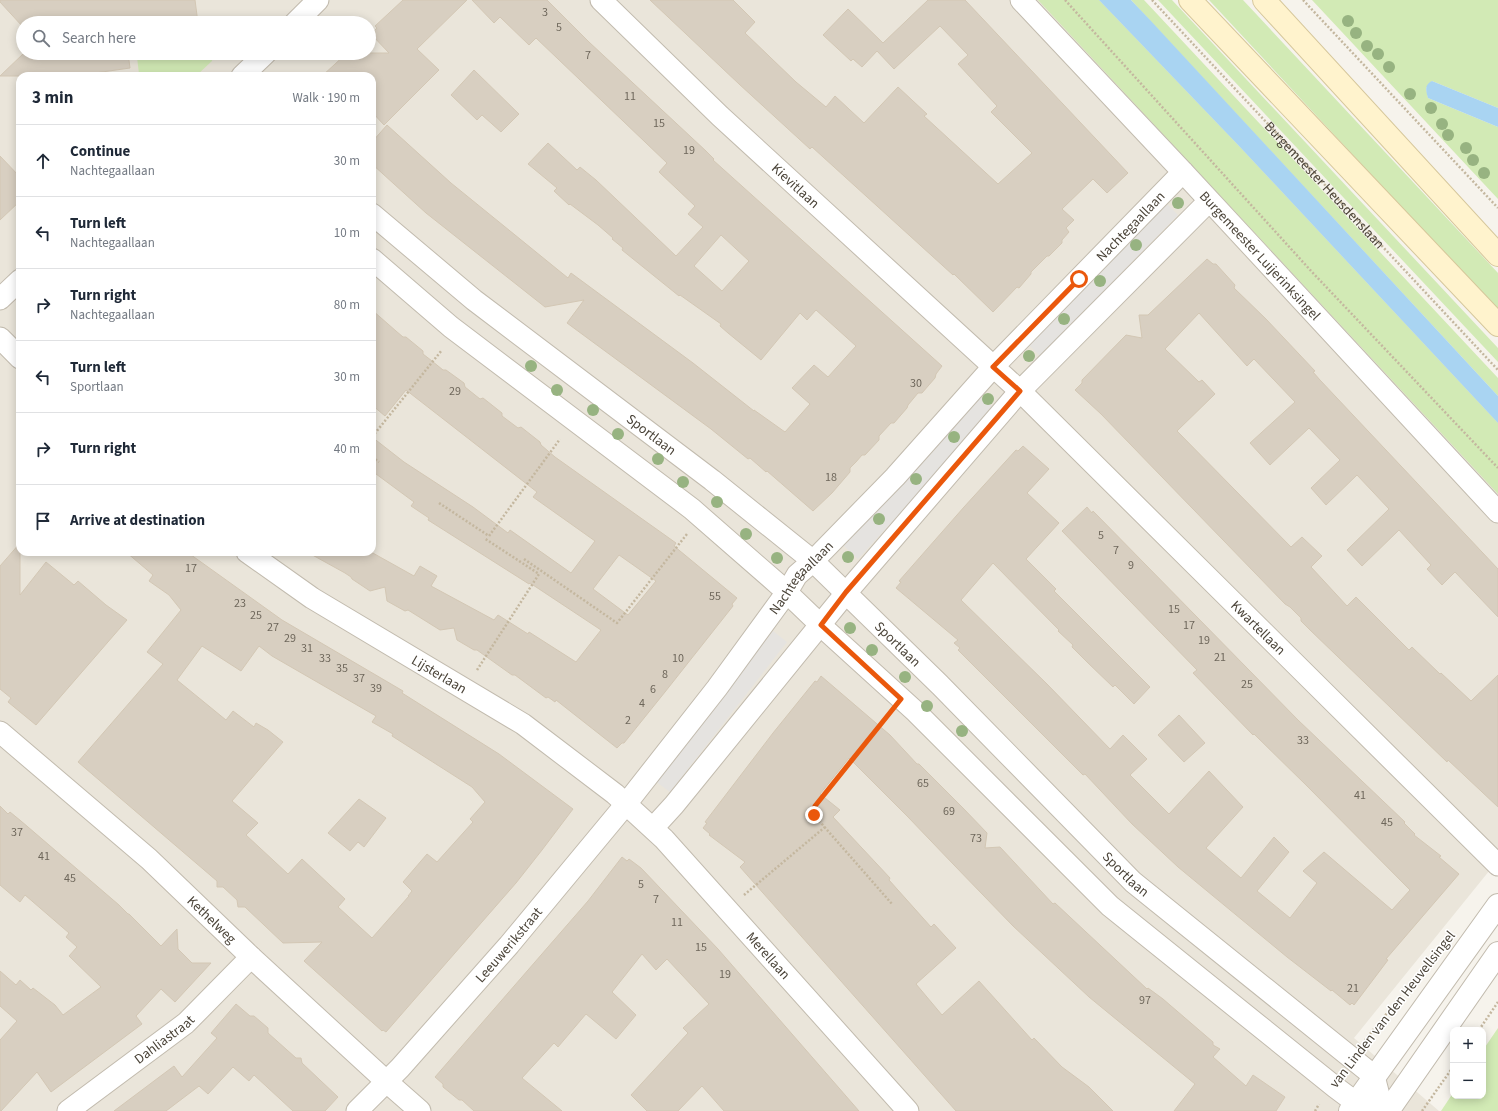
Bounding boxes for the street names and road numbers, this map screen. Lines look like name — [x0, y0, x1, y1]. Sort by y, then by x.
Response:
street label: Burgemeester Heusdenslaan — [1259, 117, 1389, 254]
street label: Kievitlaan — [767, 159, 824, 213]
street label: Nachtegaallaan — [1092, 187, 1170, 267]
street label: Burgemeester Luijerinksingel — [1194, 187, 1325, 326]
street label: Sportlaan — [622, 410, 680, 460]
street label: Nachtegaallaan — [765, 537, 838, 619]
street label: Kwartellaan — [1226, 596, 1290, 660]
street label: Sportlaan — [870, 617, 925, 672]
street label: Lijsterlaan — [408, 651, 470, 699]
street label: Sportlaan — [1098, 847, 1153, 902]
street label: Kethelweg — [182, 892, 240, 949]
street label: Leeuwerikstraat — [471, 903, 548, 988]
street label: van Linden van den Heuvellsingel — [1325, 927, 1461, 1092]
street label: Merellaan — [741, 928, 794, 984]
street label: Dahliastraat — [130, 1011, 200, 1069]

